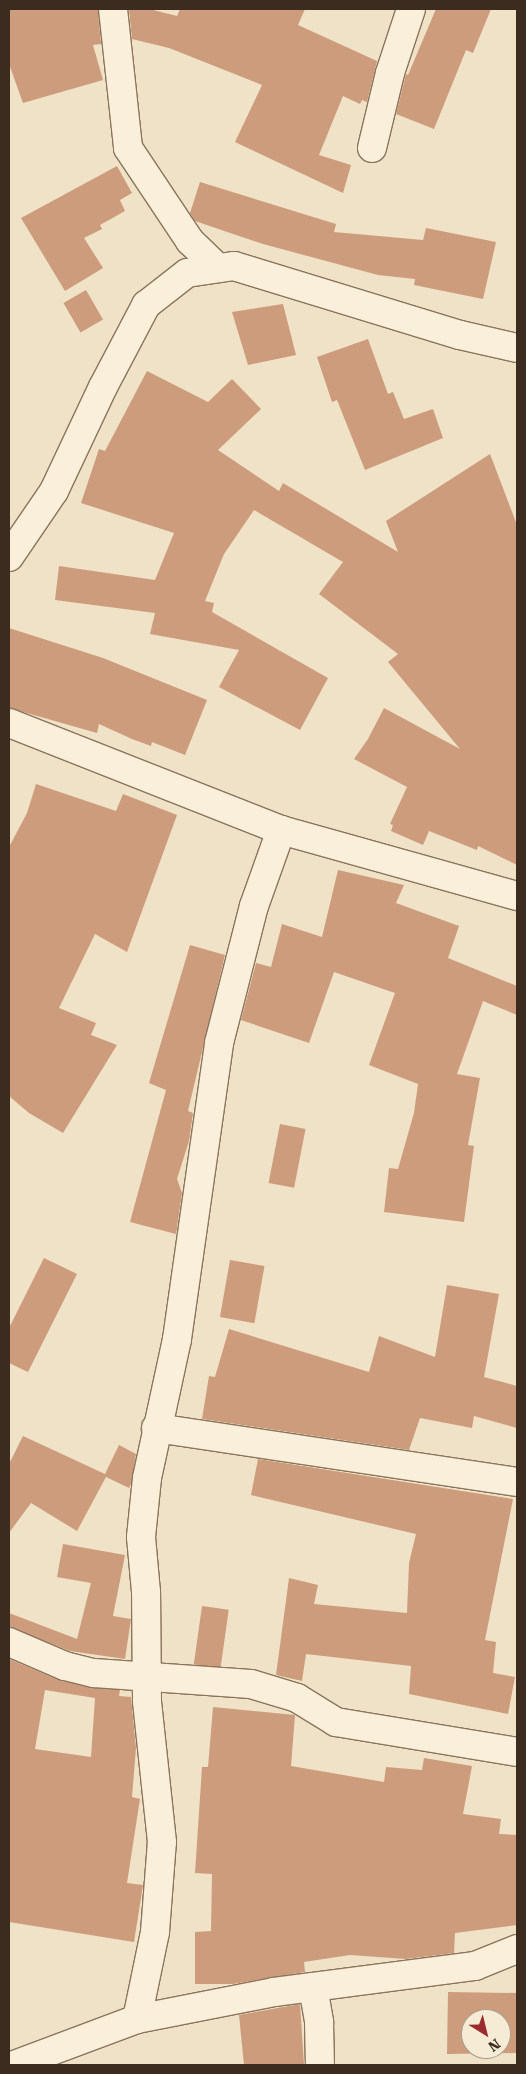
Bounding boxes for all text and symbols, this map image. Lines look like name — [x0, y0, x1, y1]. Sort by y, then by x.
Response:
north arrow — [461, 2009, 511, 2059]
text: N — [485, 2036, 503, 2055]

